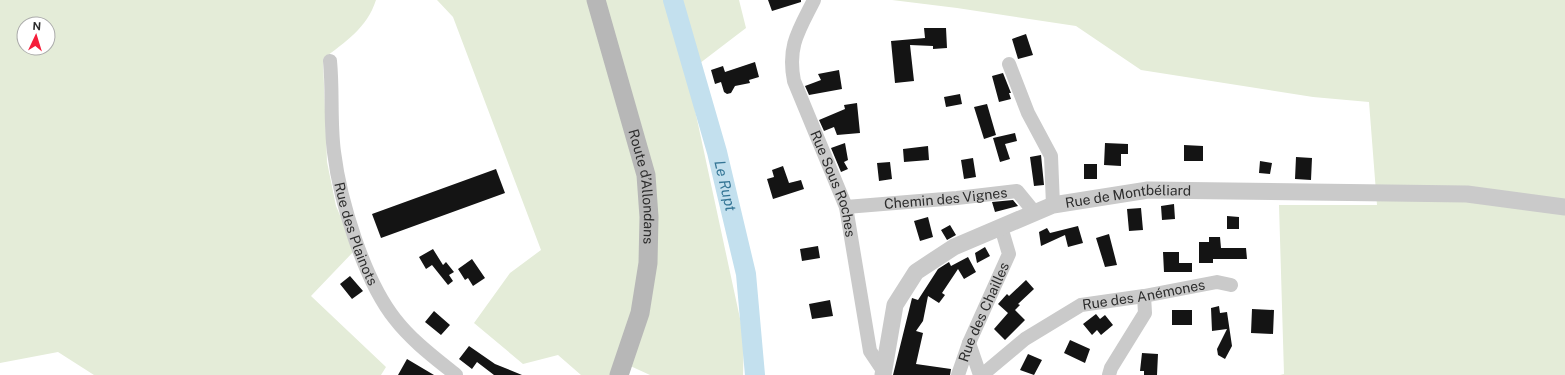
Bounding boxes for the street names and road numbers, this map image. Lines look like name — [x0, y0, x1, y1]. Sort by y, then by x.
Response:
street label: Route d’Allondans — [625, 127, 657, 244]
street label: Rue Sous Roches — [807, 128, 859, 238]
street label: Rue des Plainots — [331, 181, 381, 288]
street label: Rue de Montbéliard — [1064, 182, 1191, 211]
street label: Chemin des Vignes — [883, 184, 1008, 212]
street label: Rue des Chailles — [955, 260, 1012, 364]
street label: Rue des Anémones — [1081, 276, 1206, 313]

